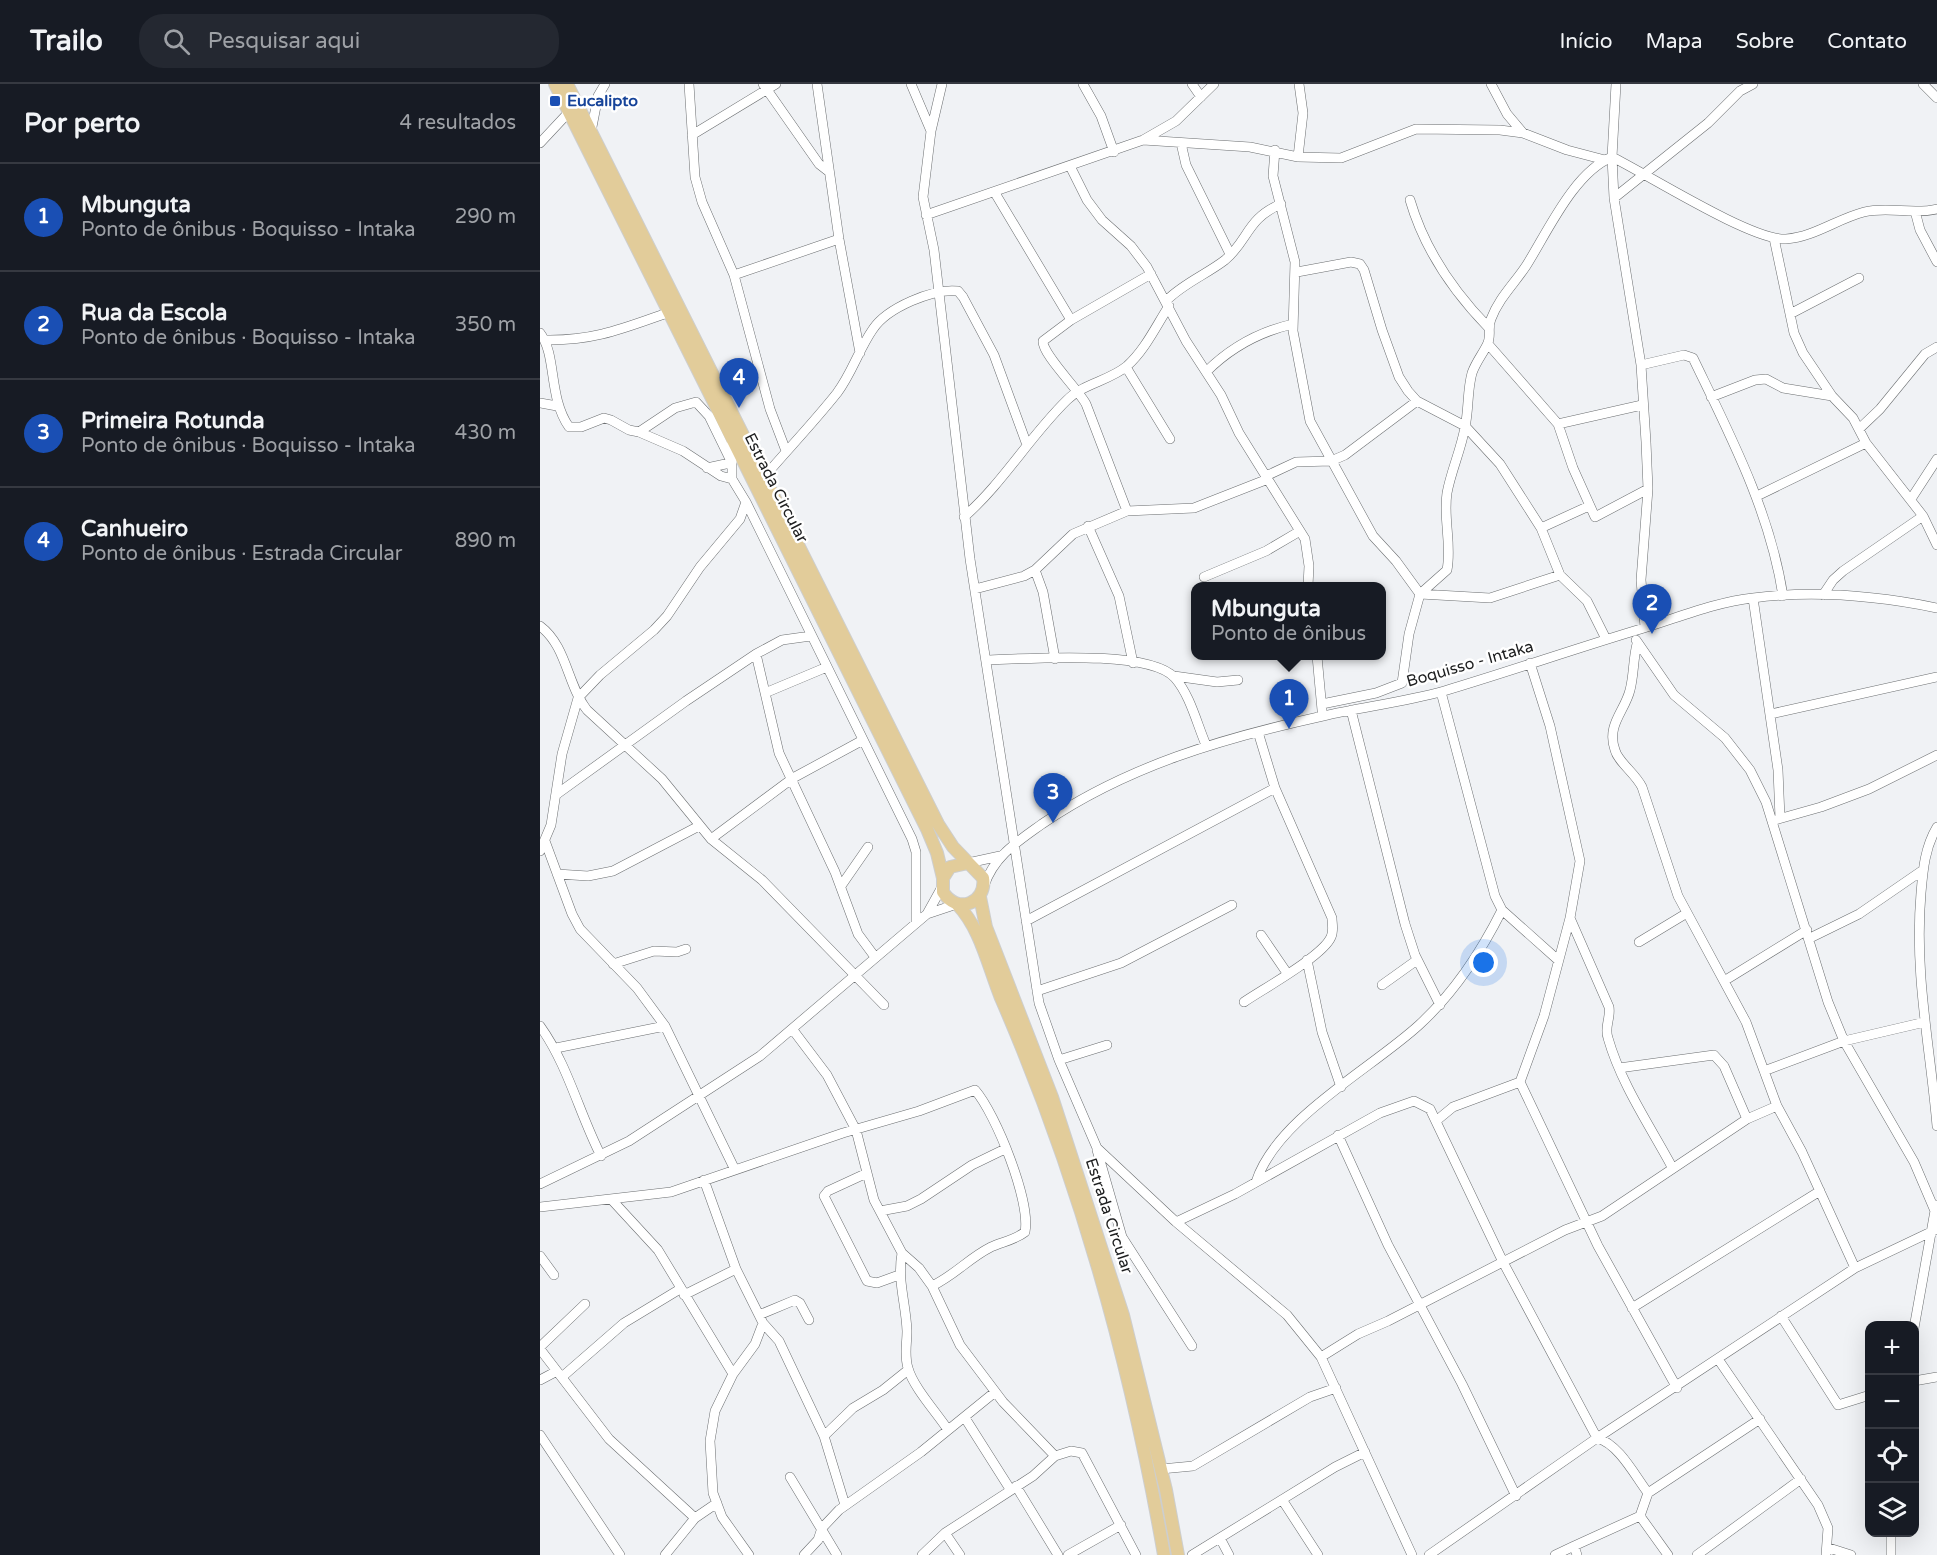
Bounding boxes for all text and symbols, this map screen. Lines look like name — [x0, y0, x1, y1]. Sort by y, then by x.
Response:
search box — [139, 14, 559, 68]
text: Trailo — [30, 24, 103, 58]
icon: search — [160, 25, 193, 58]
text: Pesquisar aqui — [208, 28, 360, 54]
text: Início — [1560, 29, 1612, 54]
text: Mapa — [1645, 29, 1703, 54]
text: Sobre — [1736, 29, 1794, 54]
text: Contato — [1827, 29, 1907, 54]
place label: Eucalipto — [567, 91, 638, 111]
marker: Eucalipto — [548, 94, 562, 108]
text: Por perto — [24, 108, 140, 139]
text: 4 resultados — [400, 111, 516, 135]
text: Mbunguta — [81, 192, 191, 218]
text: 1 — [37, 205, 50, 229]
text: 290 m — [455, 205, 516, 229]
text: Ponto de ônibus · Boquisso - Intaka — [81, 218, 415, 242]
text: Rua da Escola — [81, 300, 227, 326]
text: 2 — [37, 313, 50, 337]
text: 350 m — [455, 313, 516, 337]
text: Ponto de ônibus · Boquisso - Intaka — [81, 326, 415, 350]
pin: 4 — [720, 358, 758, 408]
text: Primeira Rotunda — [81, 408, 265, 434]
text: 3 — [37, 421, 50, 445]
text: 430 m — [455, 421, 516, 445]
street label: Estrada Circular — [740, 430, 813, 547]
text: Ponto de ônibus · Boquisso - Intaka — [81, 434, 415, 458]
text: Canhueiro — [81, 516, 188, 542]
text: 4 — [37, 529, 50, 553]
text: 890 m — [455, 529, 516, 553]
text: Ponto de ônibus · Estrada Circular — [81, 542, 402, 566]
popup — [1191, 582, 1386, 660]
pin: 2 — [1632, 584, 1672, 634]
text: Mbunguta — [1211, 596, 1321, 622]
text: Ponto de ônibus — [1211, 622, 1366, 646]
street label: Boquisso - Intaka — [1404, 636, 1536, 692]
pin: 1 — [1270, 680, 1308, 729]
pin: 3 — [1034, 774, 1072, 823]
your location — [1469, 948, 1498, 977]
street label: Estrada Circular — [1081, 1156, 1137, 1277]
map controls — [1865, 1321, 1919, 1537]
button: + — [1865, 1321, 1919, 1375]
button: − — [1865, 1375, 1919, 1429]
button: locate — [1865, 1429, 1919, 1483]
button: layers — [1865, 1483, 1919, 1537]

